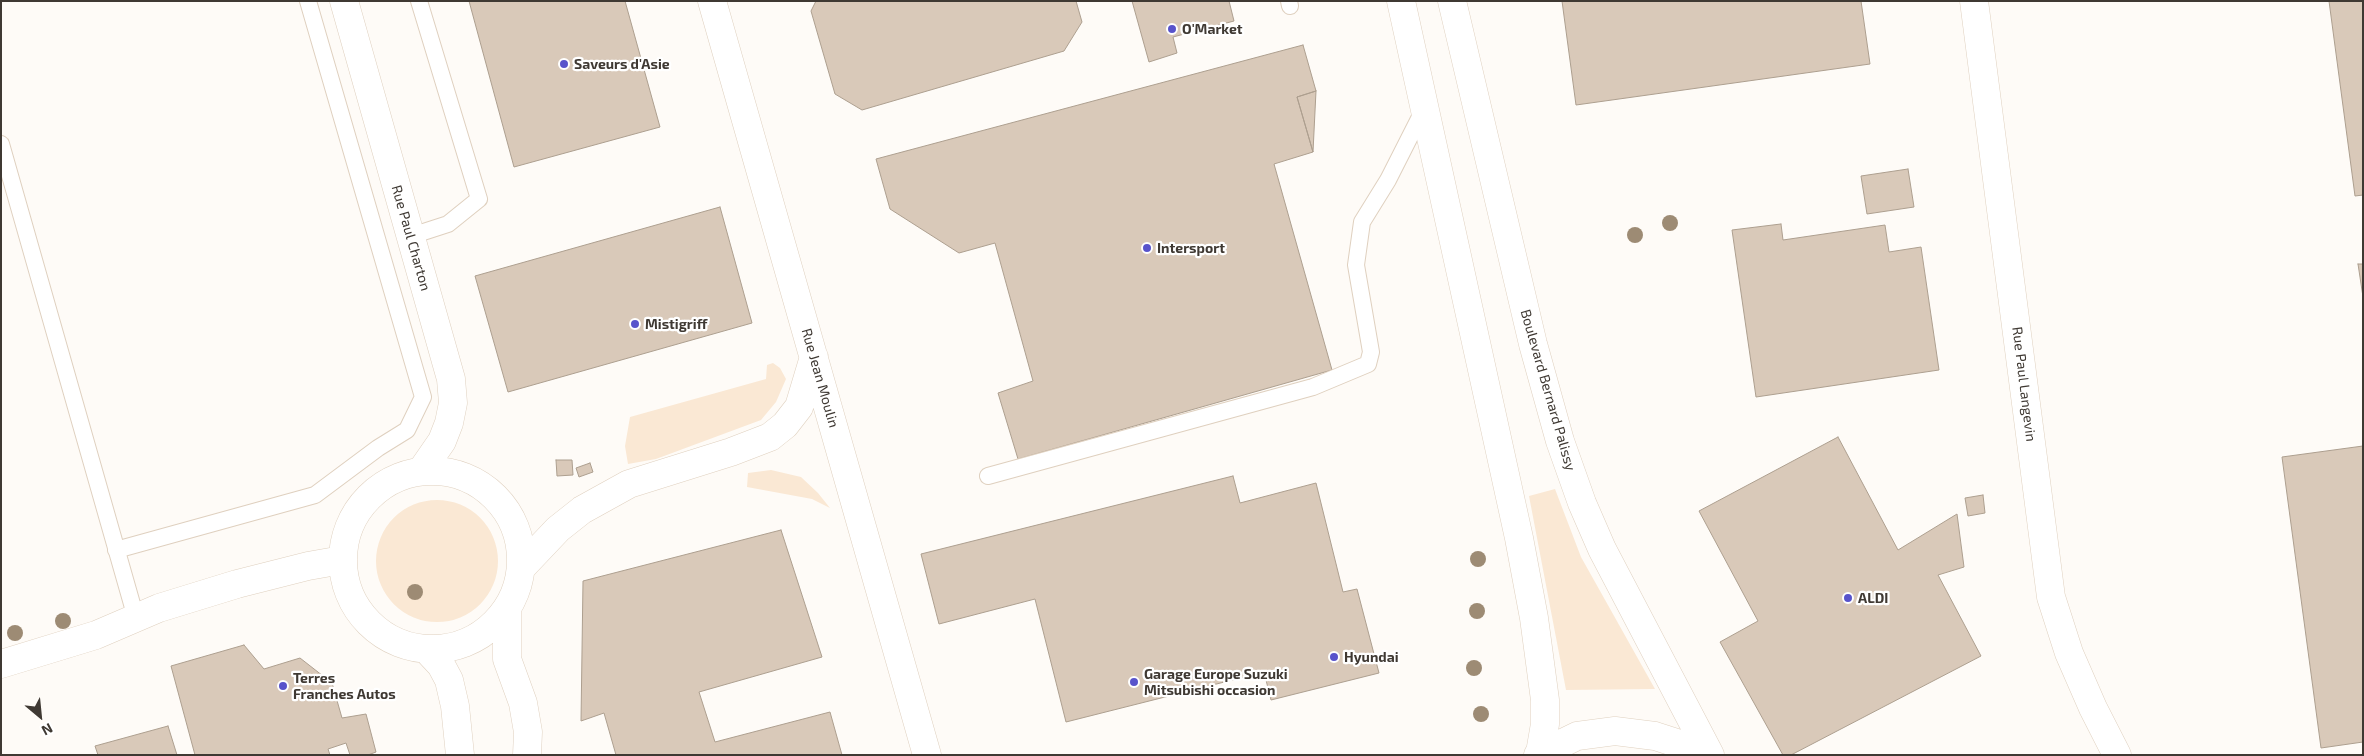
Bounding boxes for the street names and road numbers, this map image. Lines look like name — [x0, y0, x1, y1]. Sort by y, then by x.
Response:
street label: Rue Paul Charton — [388, 183, 434, 293]
street label: Boulevard Bernard Palissy — [1517, 307, 1579, 473]
street label: Rue Jean Moulin — [798, 326, 842, 430]
street label: Rue Paul Langevin — [2009, 326, 2039, 442]

